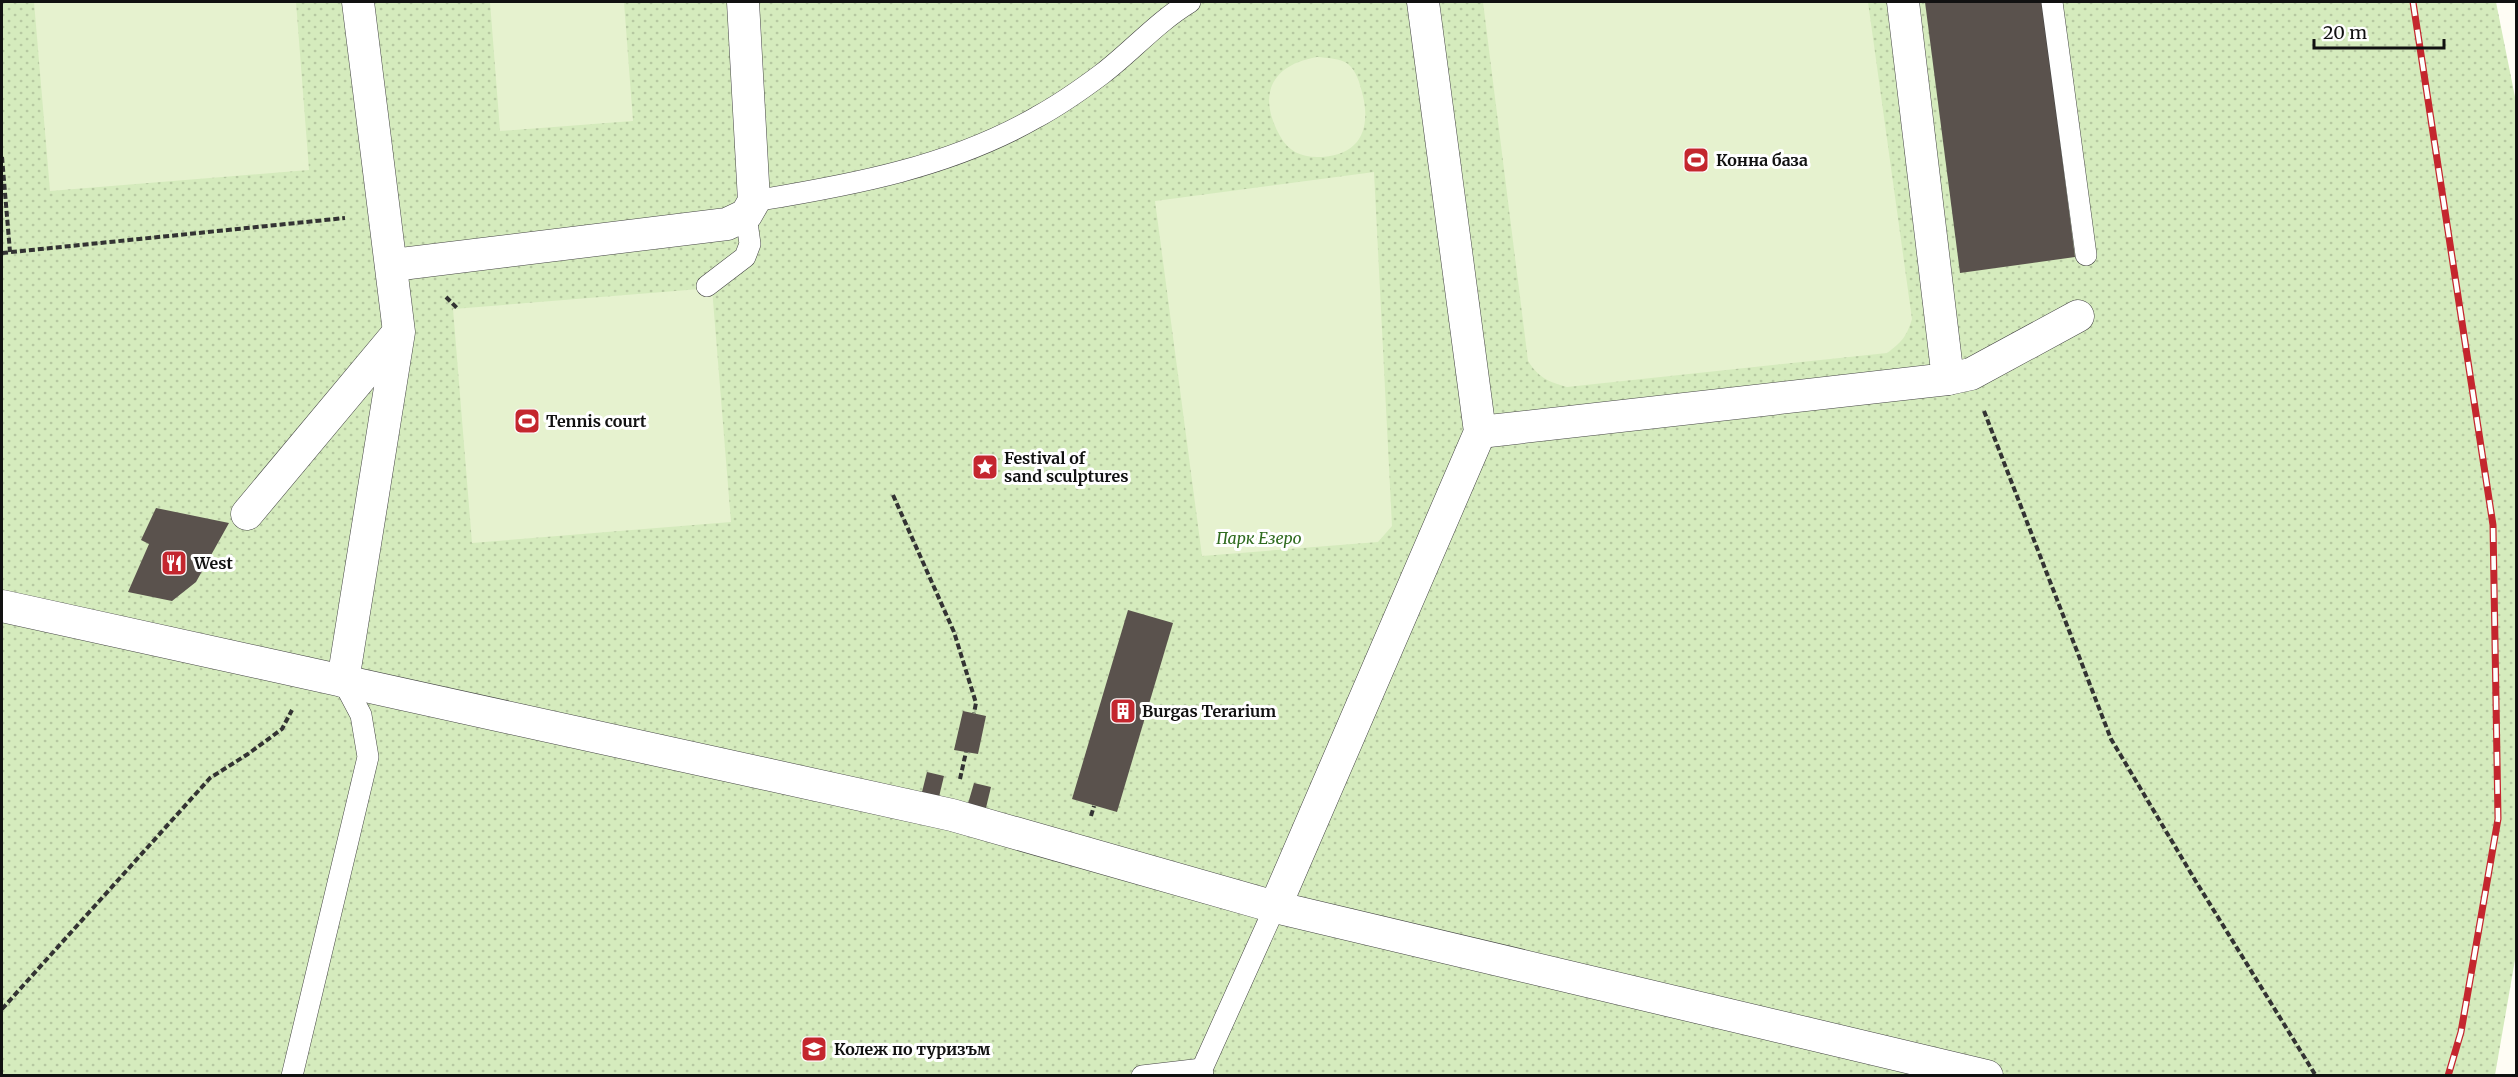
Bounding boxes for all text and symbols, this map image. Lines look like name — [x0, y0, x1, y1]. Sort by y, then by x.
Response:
scale bar — [2314, 12, 2444, 50]
text: 20 m — [2323, 21, 2367, 44]
sports icon: Конна база — [1681, 145, 1711, 175]
place label: Конна база — [1716, 150, 1808, 170]
sports icon: Tennis court — [512, 406, 542, 436]
place label: Tennis court — [546, 411, 647, 431]
place label: Festival of sand sculptures — [1004, 448, 1128, 486]
place icon: Festival of sand sculptures — [970, 452, 1000, 482]
park label: Парк Езеро — [1216, 528, 1302, 548]
restaurant icon: West — [159, 548, 189, 578]
place label: West — [193, 553, 233, 573]
building icon: Burgas Terarium — [1108, 696, 1138, 726]
place label: Burgas Terarium — [1142, 701, 1276, 721]
school or university icon: Колеж по туризъм — [799, 1034, 829, 1064]
place label: Колеж по туризъм — [834, 1039, 991, 1059]

